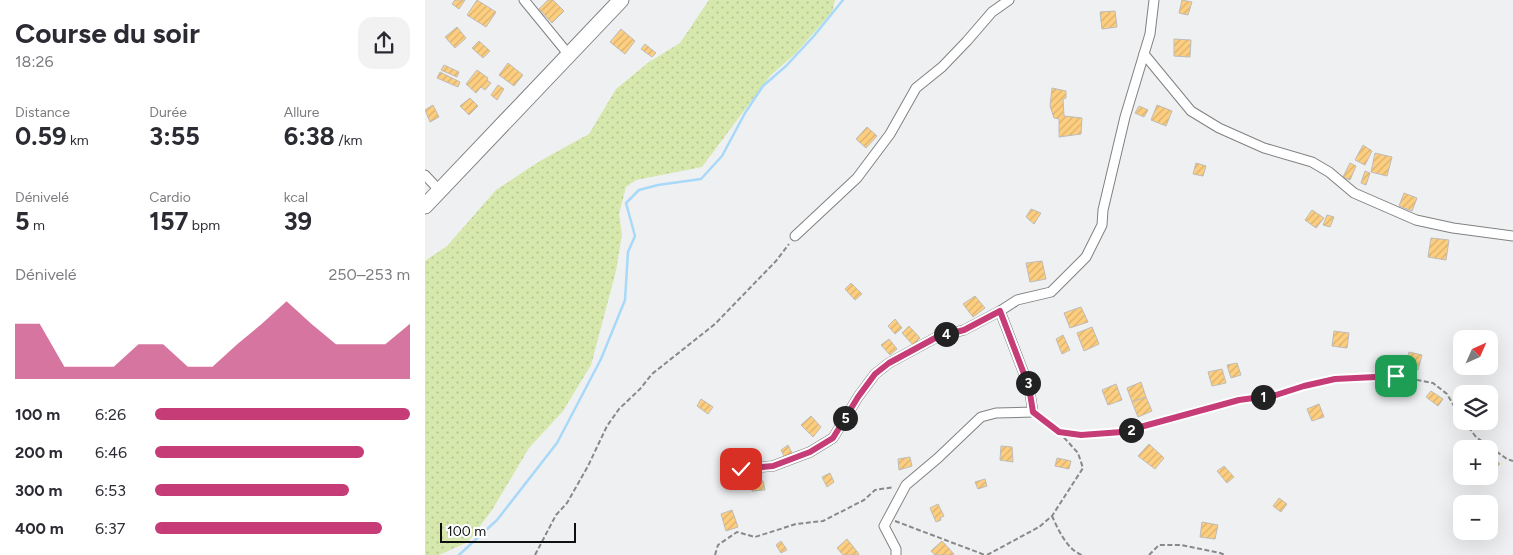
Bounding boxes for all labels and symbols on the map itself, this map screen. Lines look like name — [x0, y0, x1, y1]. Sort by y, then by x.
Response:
pin: 4 — [933, 322, 959, 346]
north arrow — [1453, 330, 1497, 375]
pin — [1375, 355, 1417, 397]
pin: 3 — [1015, 370, 1041, 396]
pin: 1 — [1251, 384, 1275, 410]
pin: 5 — [833, 406, 857, 430]
pin: 2 — [1119, 418, 1143, 442]
pin — [720, 448, 762, 490]
scale bar — [440, 520, 576, 543]

